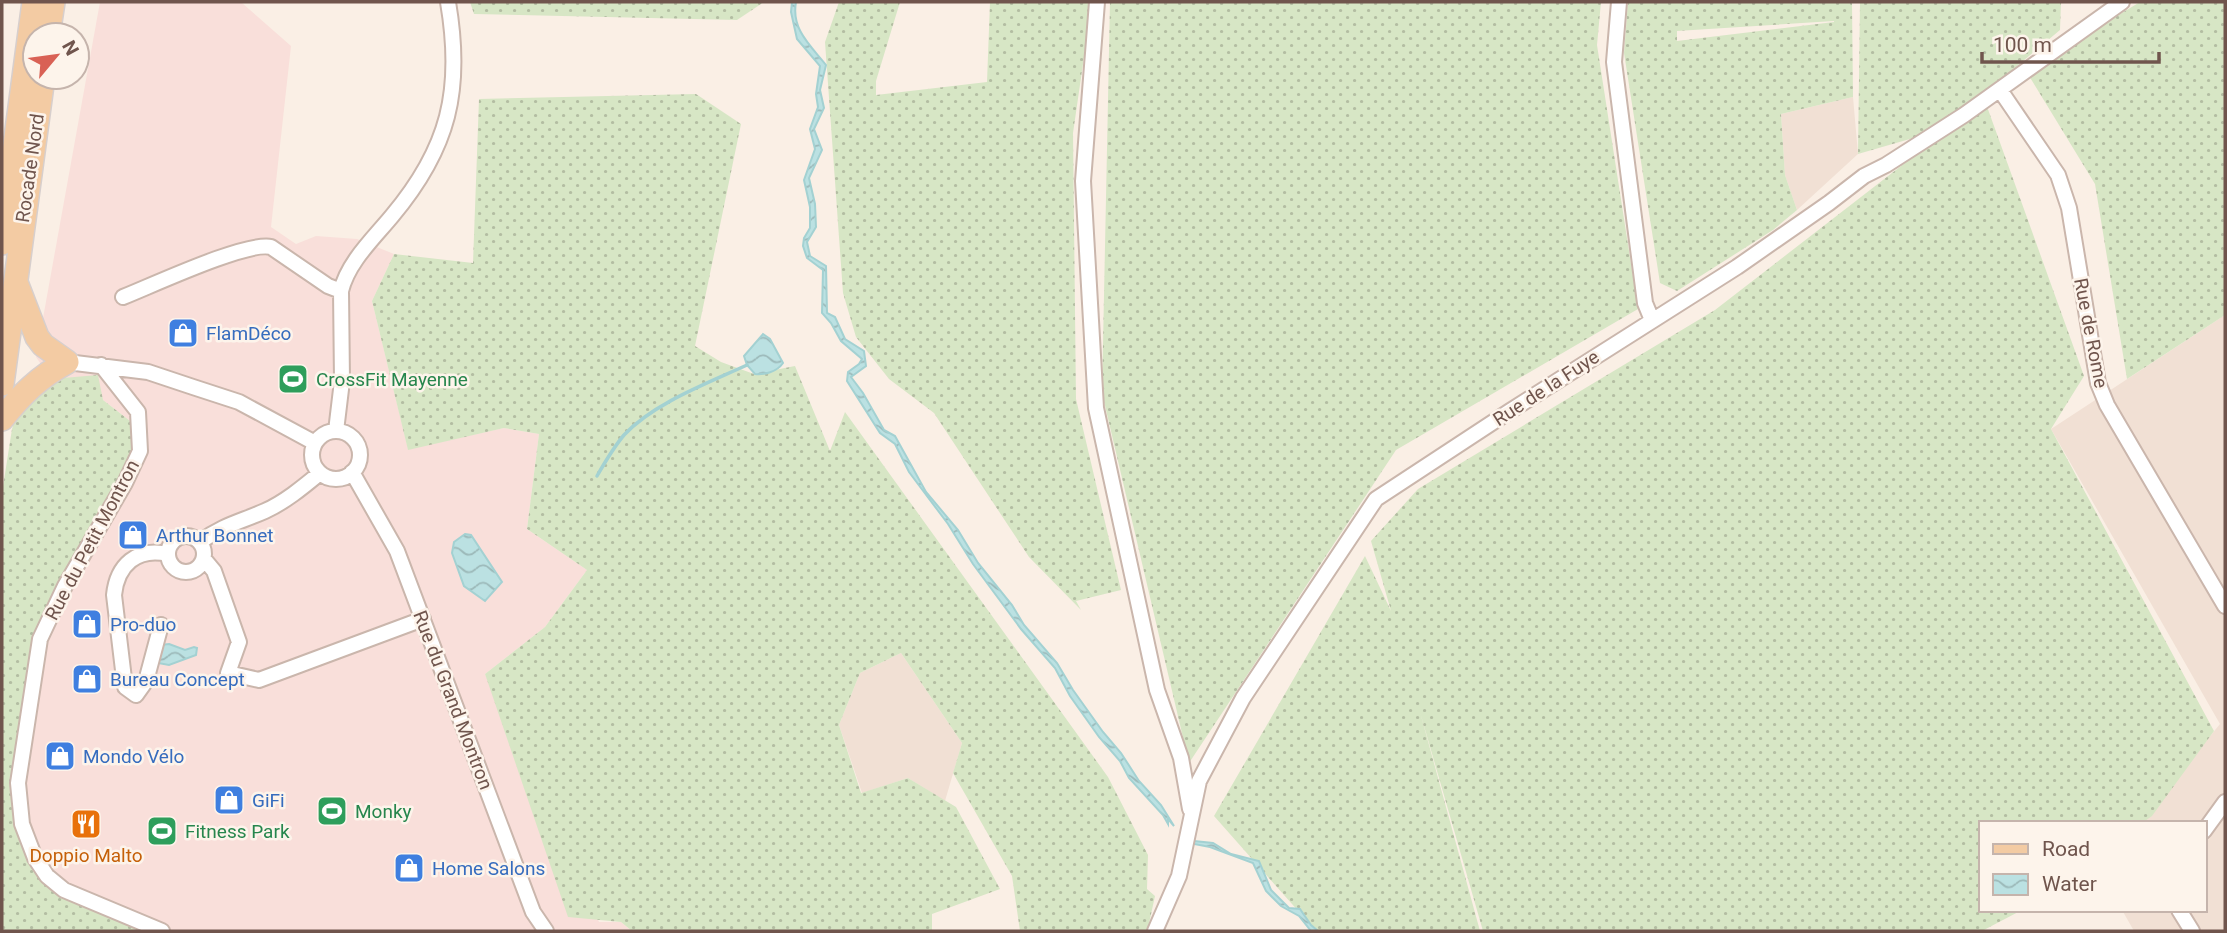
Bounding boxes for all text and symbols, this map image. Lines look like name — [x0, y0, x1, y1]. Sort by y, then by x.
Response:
north arrow — [21, 21, 91, 91]
scale bar — [1982, 21, 2159, 65]
text: 100 m — [1993, 33, 2052, 57]
text: N — [57, 37, 84, 59]
street label: Rocade Nord — [11, 112, 49, 224]
street label: Rue de Rome — [2069, 276, 2113, 390]
shop icon: FlamDéco — [166, 316, 200, 350]
place label: FlamDéco — [206, 322, 291, 345]
street label: Rue de la Fuye — [1489, 345, 1603, 431]
sports icon: CrossFit Mayenne — [276, 362, 310, 396]
place label: CrossFit Mayenne — [316, 368, 468, 391]
street label: Rue du Petit Montron — [40, 456, 144, 624]
shop icon: Arthur Bonnet — [116, 518, 150, 552]
place label: Arthur Bonnet — [156, 524, 274, 547]
shop icon: Pro-duo — [70, 607, 104, 641]
street label: Rue du Grand Montron — [408, 607, 498, 793]
place label: Pro-duo — [110, 613, 176, 636]
shop icon: Bureau Concept — [70, 662, 104, 696]
place label: Bureau Concept — [110, 668, 245, 691]
shop icon: Mondo Vélo — [43, 739, 77, 773]
place label: Mondo Vélo — [83, 745, 184, 768]
shop icon: GiFi — [212, 783, 246, 817]
place label: GiFi — [252, 789, 285, 812]
sports icon: Monky — [315, 794, 349, 828]
place label: Monky — [355, 800, 412, 823]
restaurant icon: Doppio Malto — [69, 807, 103, 841]
sports icon: Fitness Park — [145, 814, 179, 848]
place label: Fitness Park — [185, 820, 290, 843]
legend — [1979, 821, 2206, 912]
text: Road — [2042, 837, 2090, 861]
place label: Doppio Malto — [29, 844, 143, 867]
shop icon: Home Salons — [392, 851, 426, 885]
place label: Home Salons — [432, 857, 545, 880]
text: Water — [2042, 872, 2097, 896]

